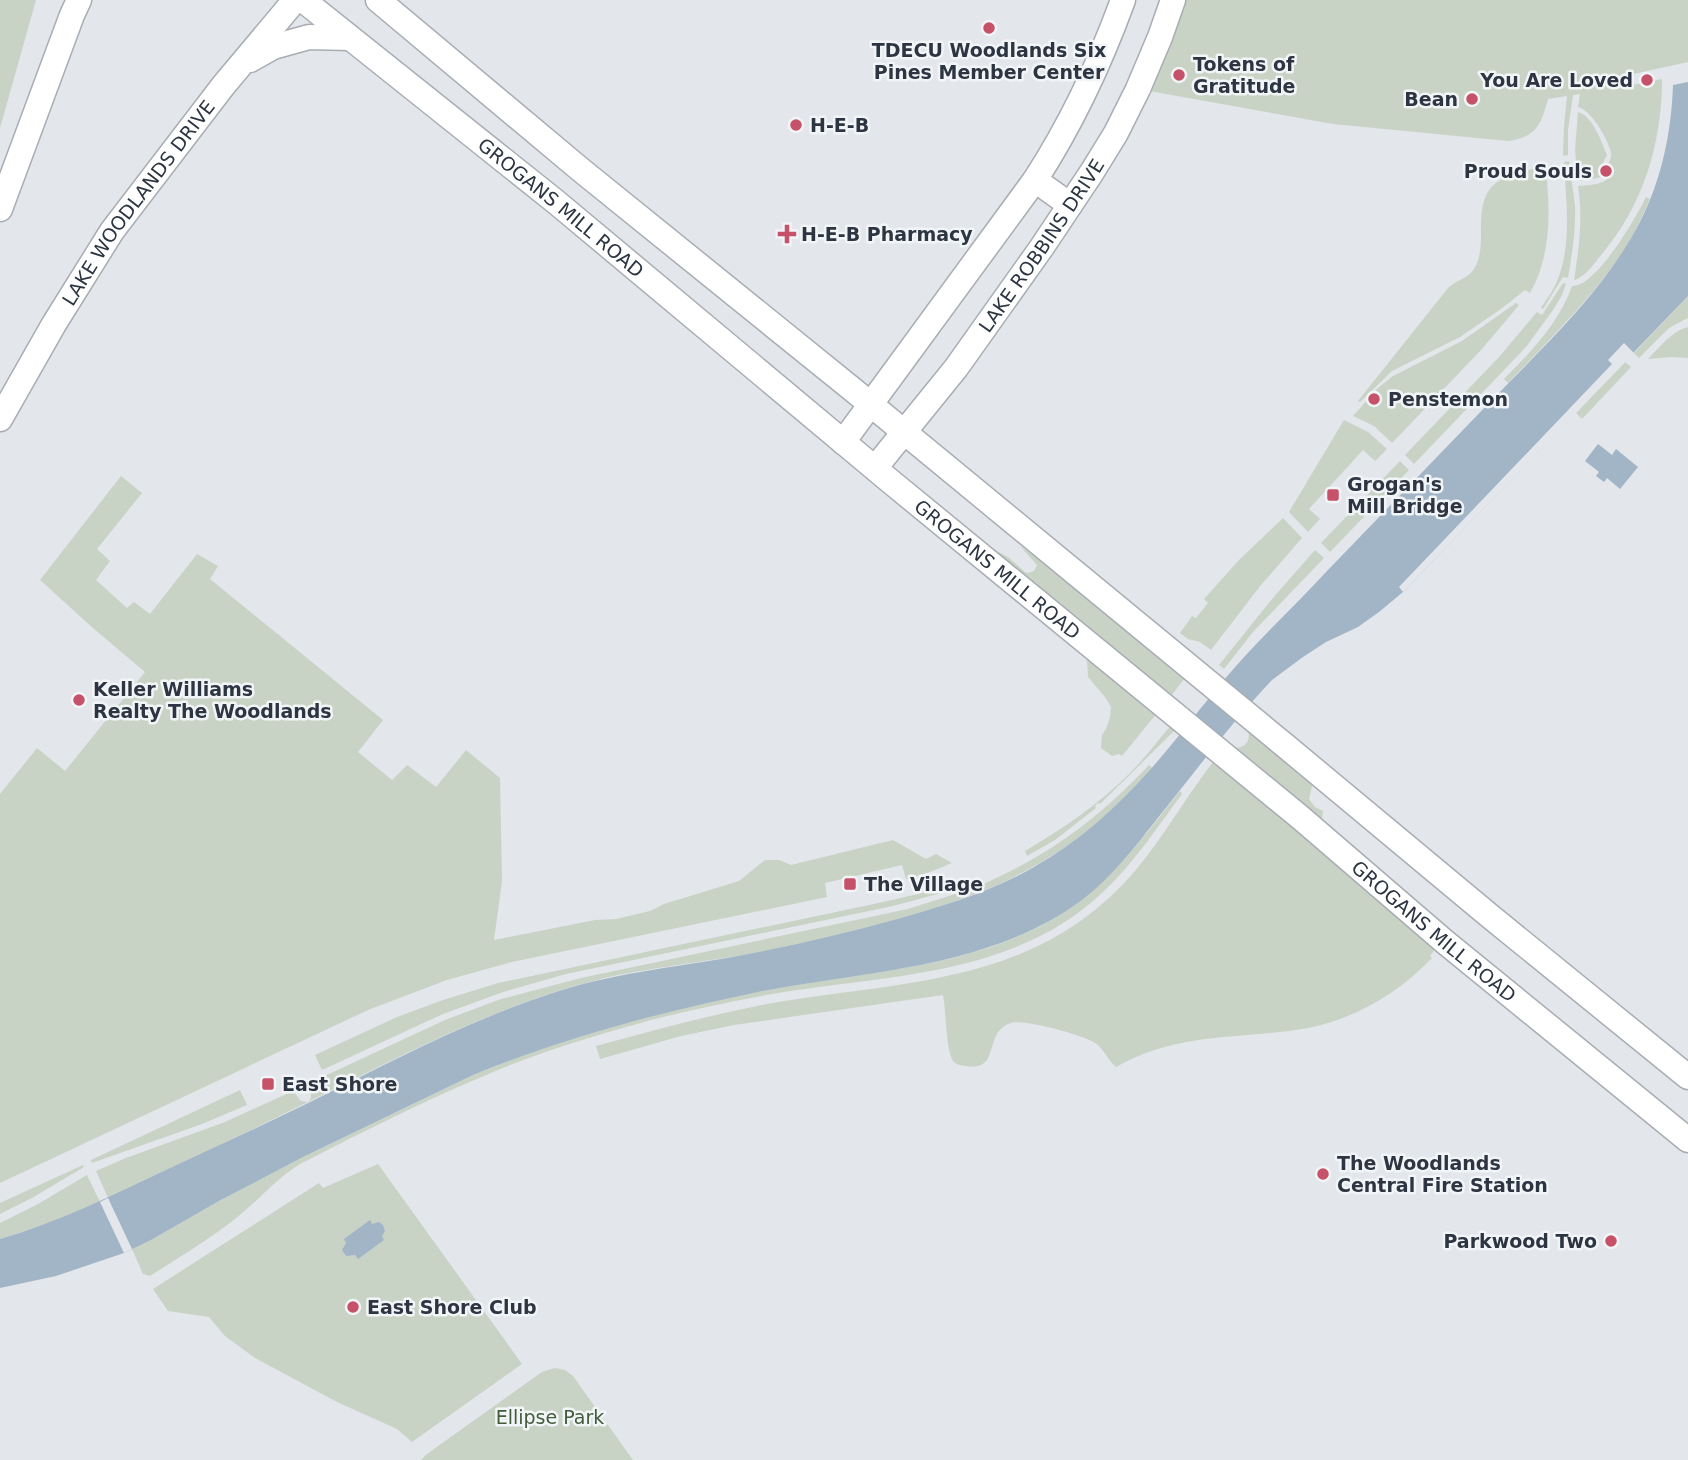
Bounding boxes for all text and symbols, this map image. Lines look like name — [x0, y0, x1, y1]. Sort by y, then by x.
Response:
marker: TDECU Woodlands Six Pines Member Center — [981, 20, 997, 36]
place label: TDECU Woodlands Six Pines Member Center — [872, 39, 1106, 83]
place label: Tokens of Gratitude — [1193, 53, 1295, 97]
marker: Tokens of Gratitude — [1171, 67, 1187, 83]
place label: You Are Loved — [1479, 69, 1633, 91]
marker: You Are Loved — [1639, 72, 1655, 88]
place label: Bean — [1404, 88, 1458, 110]
marker: Bean — [1464, 91, 1480, 107]
street label: LAKE WOODLANDS DRIVE — [57, 96, 219, 309]
place label: H-E-B — [810, 114, 869, 136]
marker: H-E-B — [788, 117, 804, 133]
street label: GROGANS MILL ROAD — [474, 133, 648, 282]
street label: LAKE ROBBINS DRIVE — [974, 155, 1108, 336]
place label: Proud Souls — [1464, 160, 1592, 182]
marker: Proud Souls — [1598, 163, 1614, 179]
place label: H-E-B Pharmacy — [801, 223, 973, 245]
marker: H-E-B Pharmacy — [779, 226, 795, 242]
place label: Penstemon — [1388, 388, 1508, 410]
marker: Penstemon — [1366, 391, 1382, 407]
place label: Grogan's Mill Bridge — [1347, 473, 1463, 517]
marker: Grogan's Mill Bridge — [1325, 487, 1341, 503]
street label: GROGANS MILL ROAD — [910, 495, 1085, 644]
place label: Keller Williams Realty The Woodlands — [93, 678, 332, 722]
marker: Keller Williams Realty The Woodlands — [71, 692, 87, 708]
street label: GROGANS MILL ROAD — [1347, 856, 1520, 1006]
place label: The Village — [864, 873, 983, 895]
marker: The Village — [842, 876, 858, 892]
place label: East Shore — [282, 1073, 397, 1095]
marker: East Shore — [260, 1076, 276, 1092]
place label: The Woodlands Central Fire Station — [1337, 1152, 1548, 1196]
marker: The Woodlands Central Fire Station — [1315, 1166, 1331, 1182]
place label: Parkwood Two — [1443, 1230, 1597, 1252]
marker: Parkwood Two — [1603, 1233, 1619, 1249]
place label: East Shore Club — [367, 1296, 537, 1318]
marker: East Shore Club — [345, 1299, 361, 1315]
park label: Ellipse Park — [496, 1406, 604, 1428]

